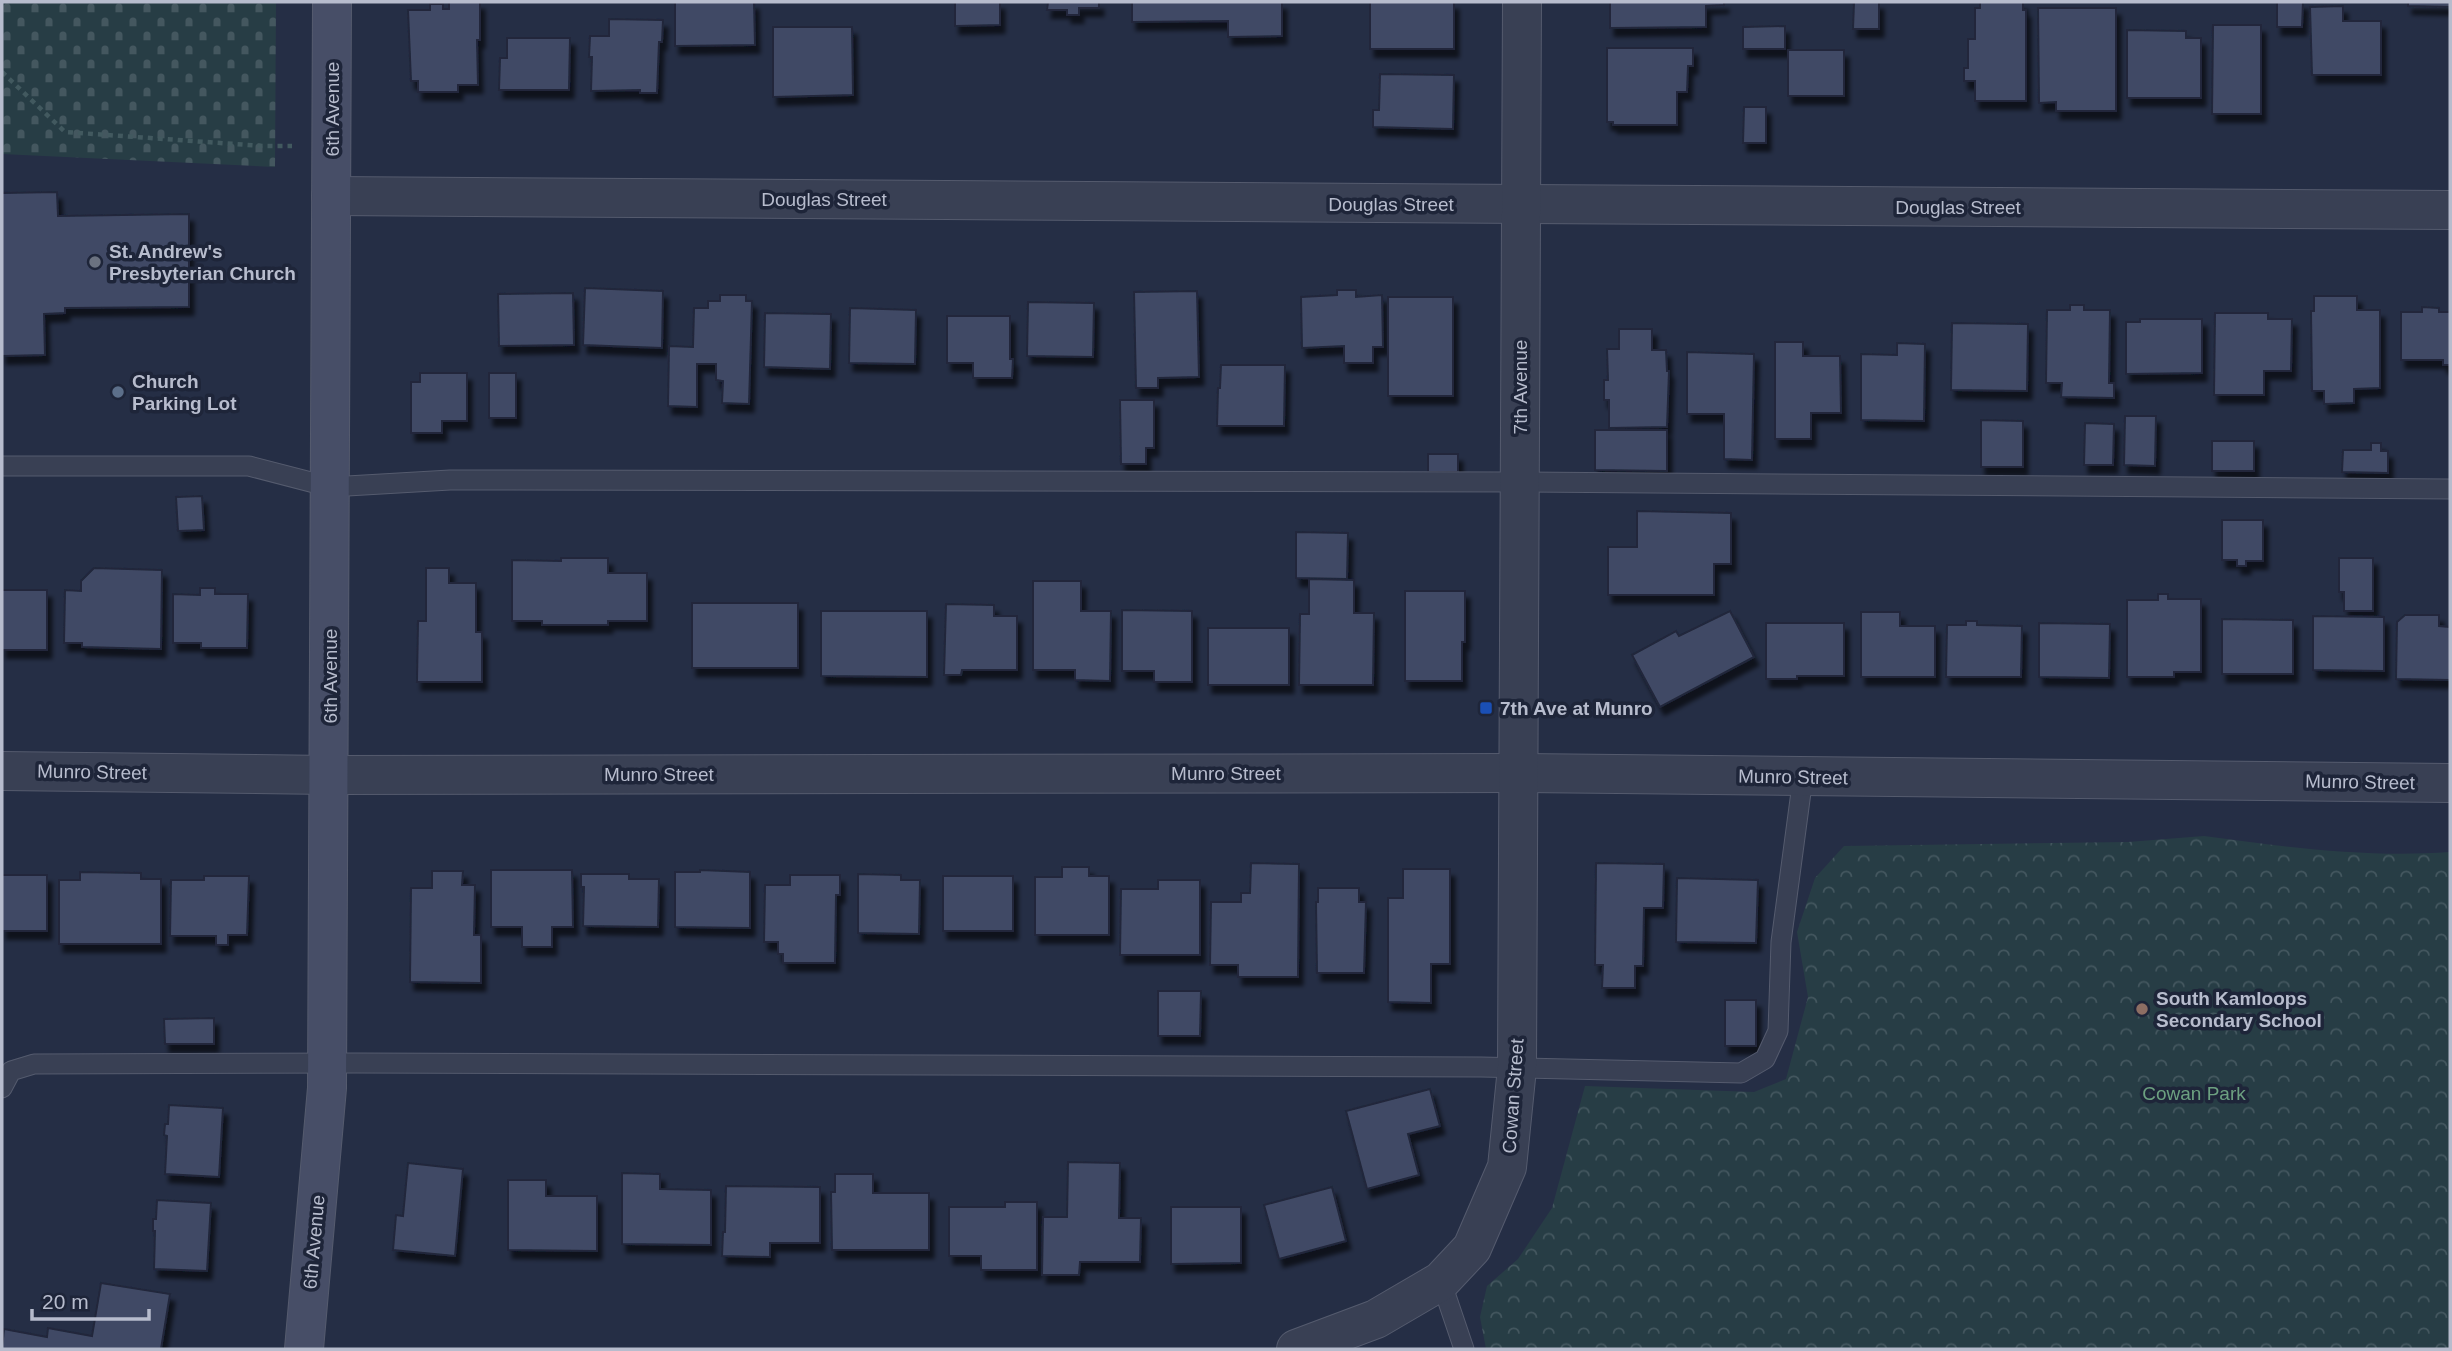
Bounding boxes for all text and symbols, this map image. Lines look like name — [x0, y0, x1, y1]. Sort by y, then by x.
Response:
street label: 6th Avenue — [322, 62, 343, 156]
street label: Douglas Street — [761, 189, 888, 210]
street label: Douglas Street — [1328, 194, 1455, 215]
street label: Douglas Street — [1895, 197, 2022, 218]
place label: St. Andrew's Presbyterian Church — [109, 241, 296, 284]
marker: St. Andrew's Presbyterian Church — [87, 254, 103, 270]
street label: 7th Avenue — [1510, 340, 1531, 434]
place label: Church Parking Lot — [132, 371, 237, 414]
marker: Church Parking Lot — [110, 384, 126, 400]
street label: 6th Avenue — [320, 629, 341, 723]
place label: 7th Ave at Munro — [1500, 698, 1653, 719]
marker: 7th Ave at Munro — [1478, 700, 1494, 716]
street label: Munro Street — [37, 761, 148, 783]
street label: Munro Street — [1171, 763, 1282, 784]
street label: Munro Street — [604, 764, 715, 785]
street label: Munro Street — [1738, 766, 1849, 788]
street label: Munro Street — [2305, 771, 2416, 793]
place label: South Kamloops Secondary School — [2156, 988, 2322, 1031]
marker: South Kamloops Secondary School — [2134, 1001, 2150, 1017]
street label: Cowan Street — [1499, 1037, 1528, 1154]
park label: Cowan Park — [2142, 1083, 2246, 1104]
street label: 6th Avenue — [299, 1194, 329, 1290]
scale bar — [32, 1278, 149, 1322]
text: 20 m — [42, 1290, 89, 1313]

